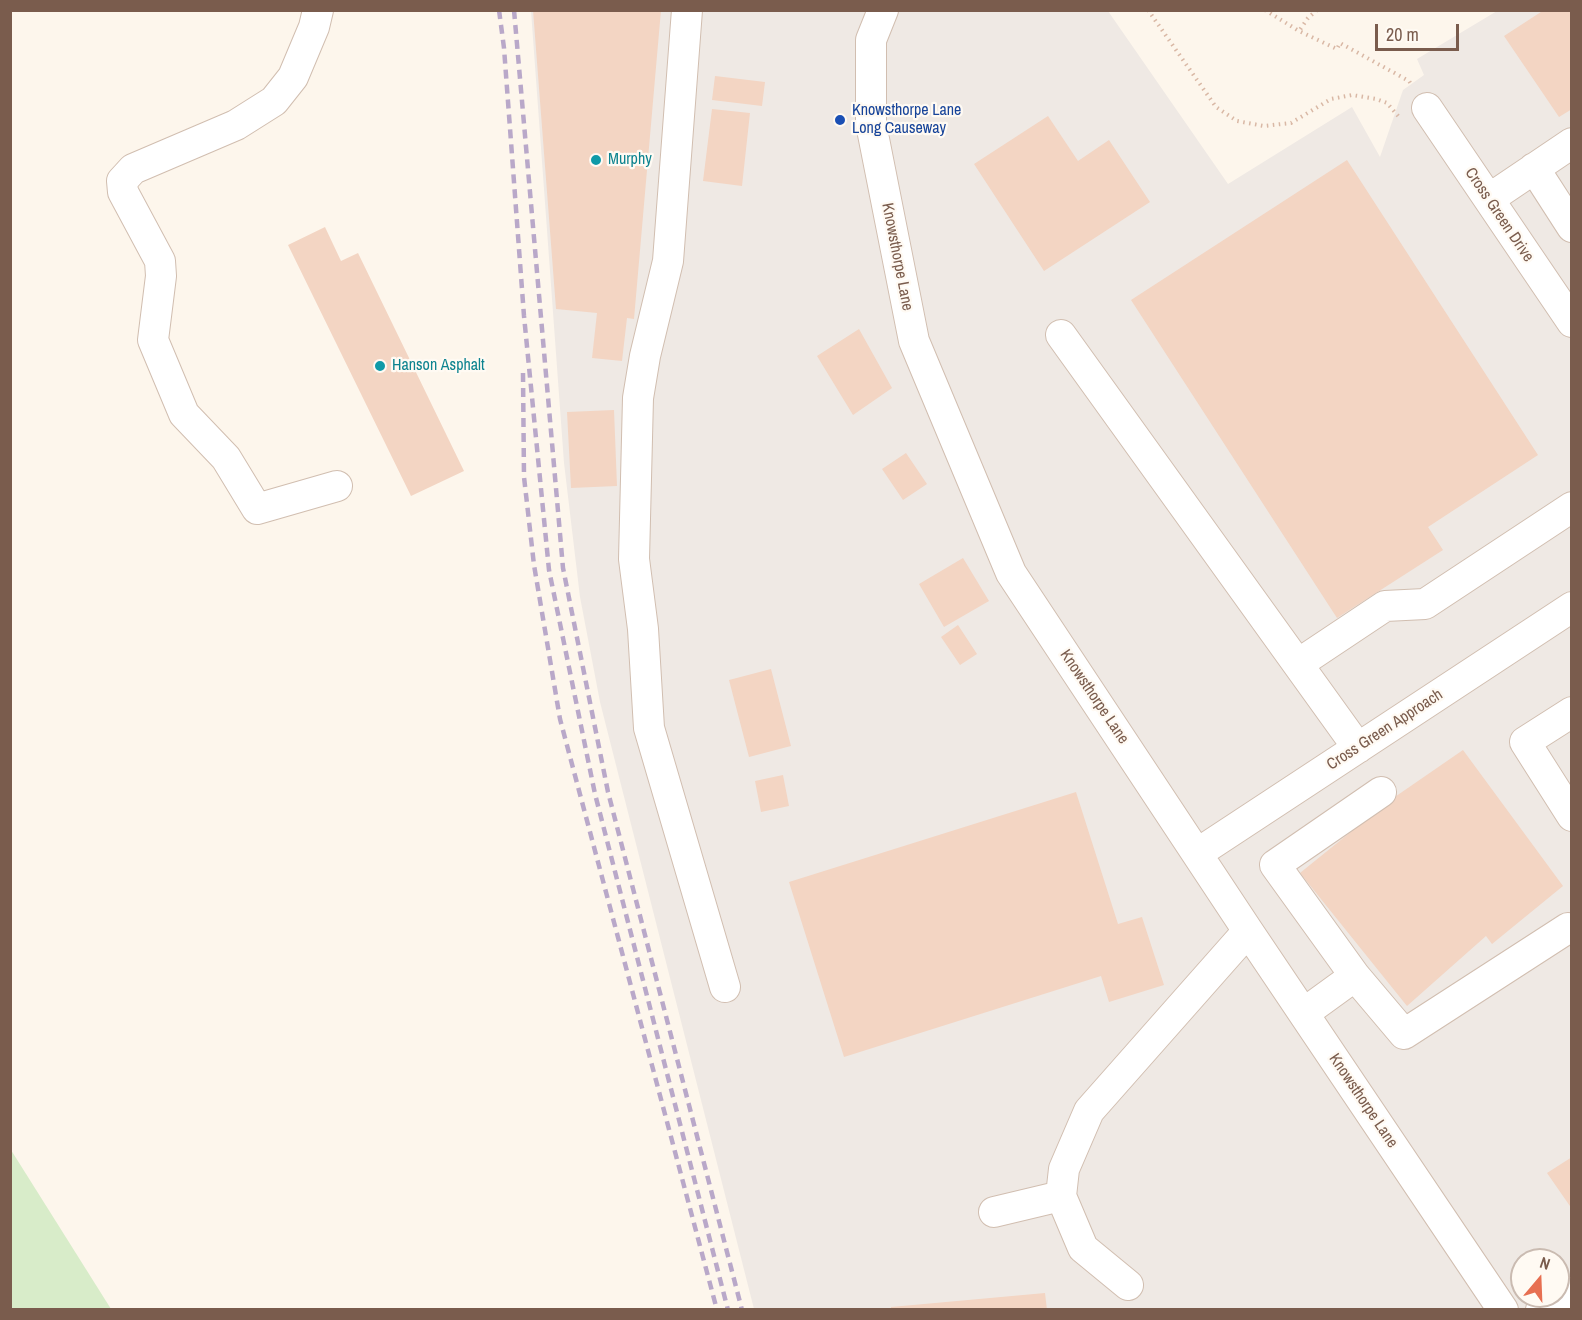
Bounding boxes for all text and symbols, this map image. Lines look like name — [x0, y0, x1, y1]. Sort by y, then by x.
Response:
scale bar — [1378, 12, 1462, 50]
text: 20 m — [1386, 22, 1419, 47]
place label: Knowsthorpe Lane Long Causeway — [852, 101, 961, 139]
marker: Knowsthorpe Lane Long Causeway — [833, 113, 847, 127]
place label: Murphy — [608, 150, 652, 170]
marker: Murphy — [589, 153, 603, 167]
street label: Cross Green Drive — [1460, 164, 1538, 266]
street label: Knowsthorpe Lane — [877, 201, 917, 313]
place label: Hanson Asphalt — [392, 356, 485, 376]
marker: Hanson Asphalt — [373, 359, 387, 373]
street label: Knowsthorpe Lane — [1055, 646, 1133, 748]
street label: Cross Green Approach — [1324, 685, 1446, 775]
street label: Knowsthorpe Lane — [1324, 1050, 1402, 1152]
north arrow — [1510, 1248, 1570, 1308]
text: N — [1537, 1251, 1553, 1275]

